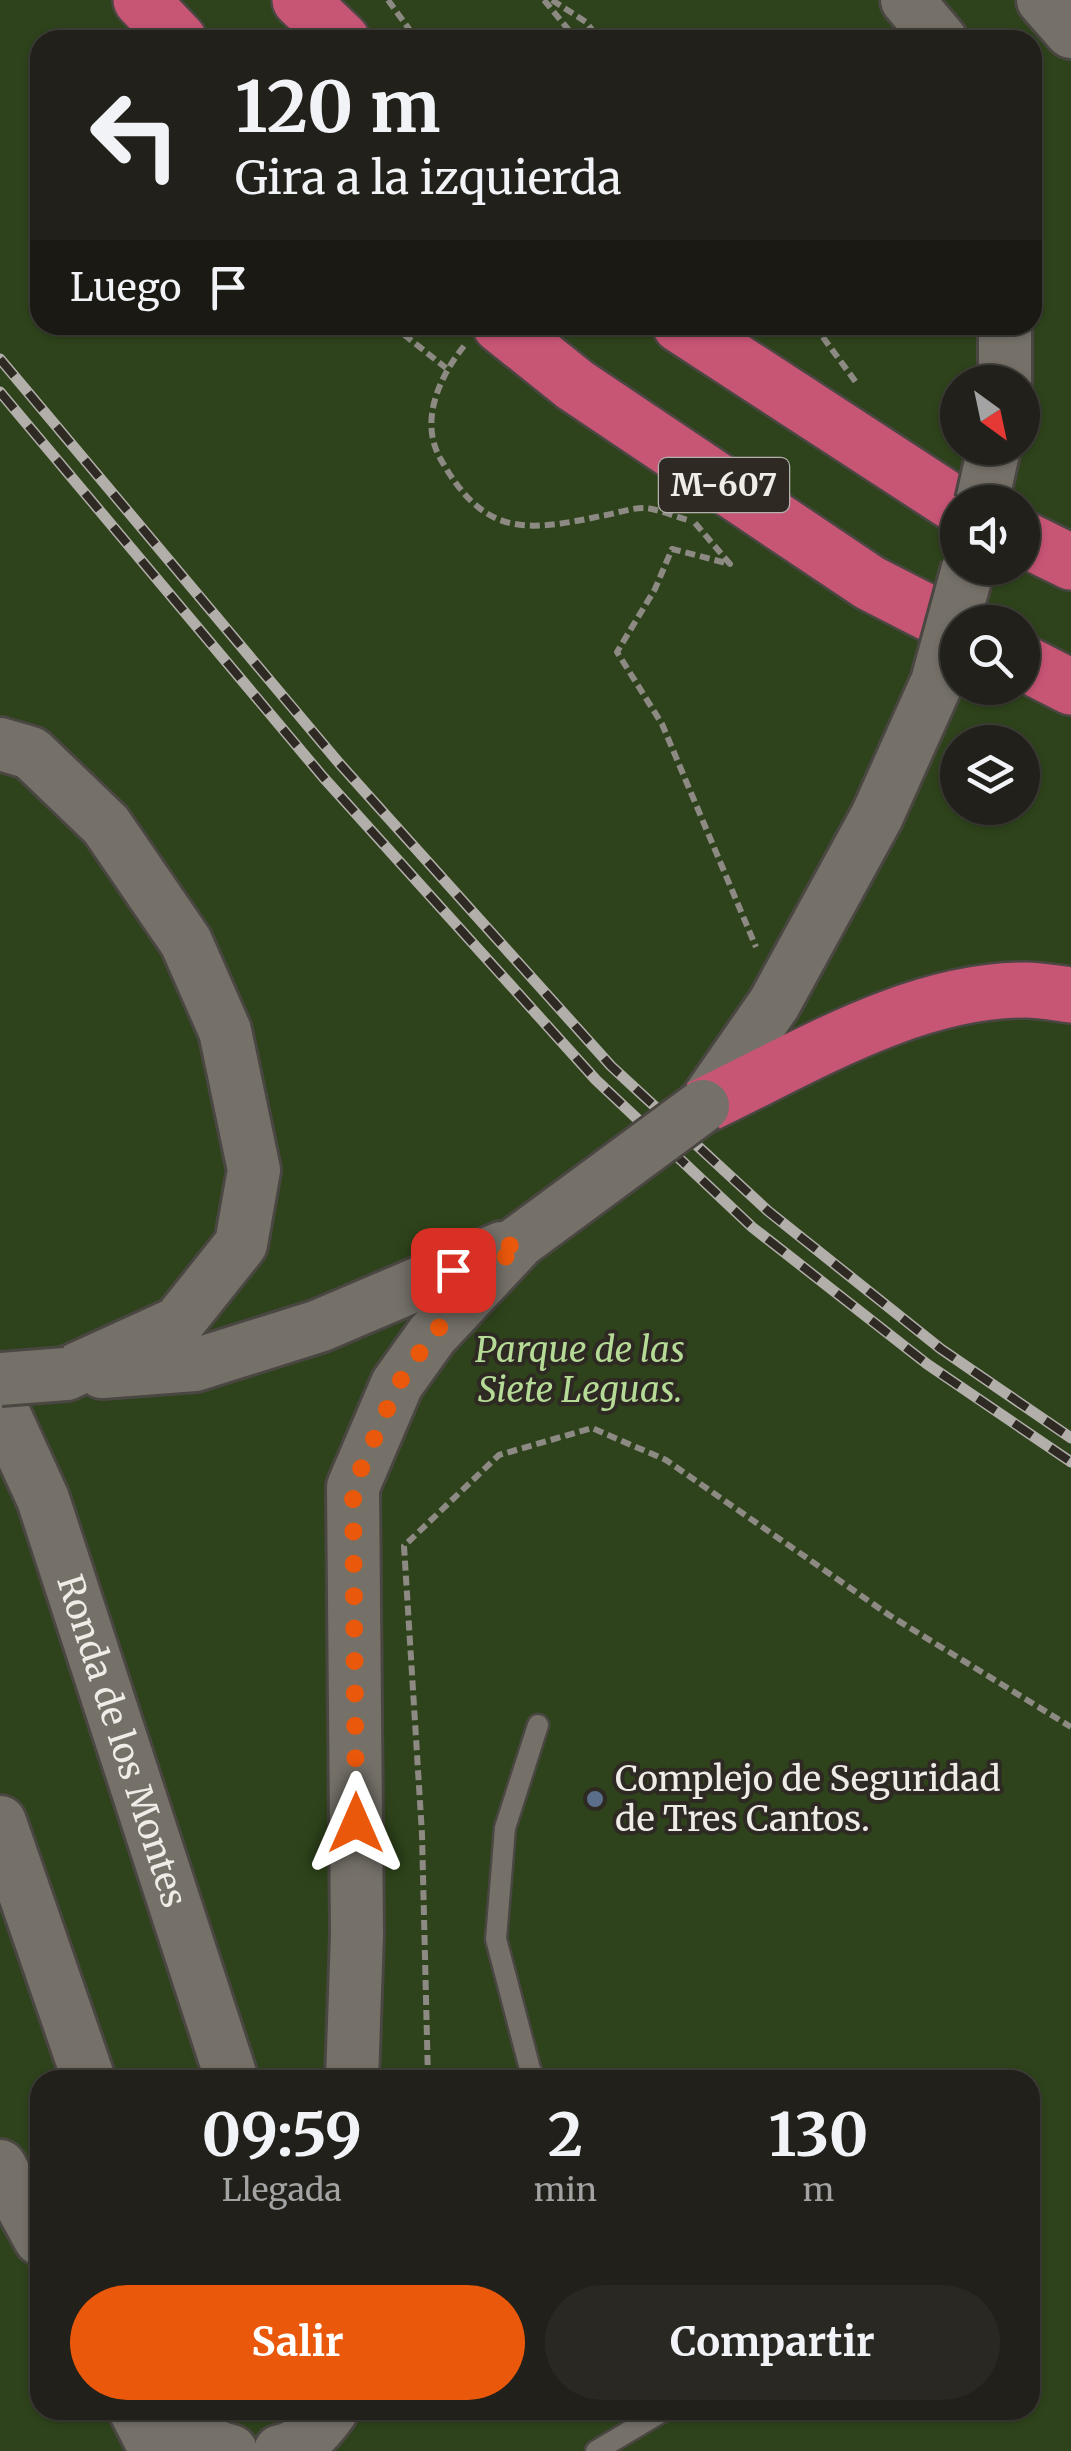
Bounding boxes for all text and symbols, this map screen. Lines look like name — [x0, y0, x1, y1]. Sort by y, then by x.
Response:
text: 120 m — [235, 63, 440, 151]
icon: left — [70, 70, 200, 200]
text: Gira a la izquierda — [235, 150, 622, 206]
icon: arrive — [201, 260, 256, 315]
text: Luego — [70, 264, 181, 311]
north arrow — [940, 365, 1040, 465]
map controls — [940, 365, 1040, 825]
road number: M-607 — [659, 458, 789, 512]
button: sound — [940, 485, 1040, 585]
button: search — [940, 605, 1040, 705]
button: layers — [940, 725, 1040, 825]
pin — [411, 1228, 496, 1313]
icon: arrive — [426, 1243, 481, 1298]
park label: Parque de las Siete Leguas. — [475, 1328, 685, 1412]
street label: Ronda de los Montes — [47, 1569, 196, 1913]
place label: Complejo de Seguridad de Tres Cantos. — [615, 1757, 1001, 1841]
position arrow — [304, 1771, 408, 1875]
marker: Complejo de Seguridad de Tres Cantos. — [584, 1788, 606, 1810]
text: 09:59 — [201, 2097, 362, 2172]
text: 2 — [548, 2097, 583, 2172]
text: 130 — [768, 2097, 868, 2172]
text: Llegada — [222, 2170, 342, 2210]
text: min — [534, 2170, 597, 2210]
text: m — [803, 2170, 834, 2210]
button: Salir — [70, 2285, 525, 2400]
button: Compartir — [545, 2285, 1000, 2400]

